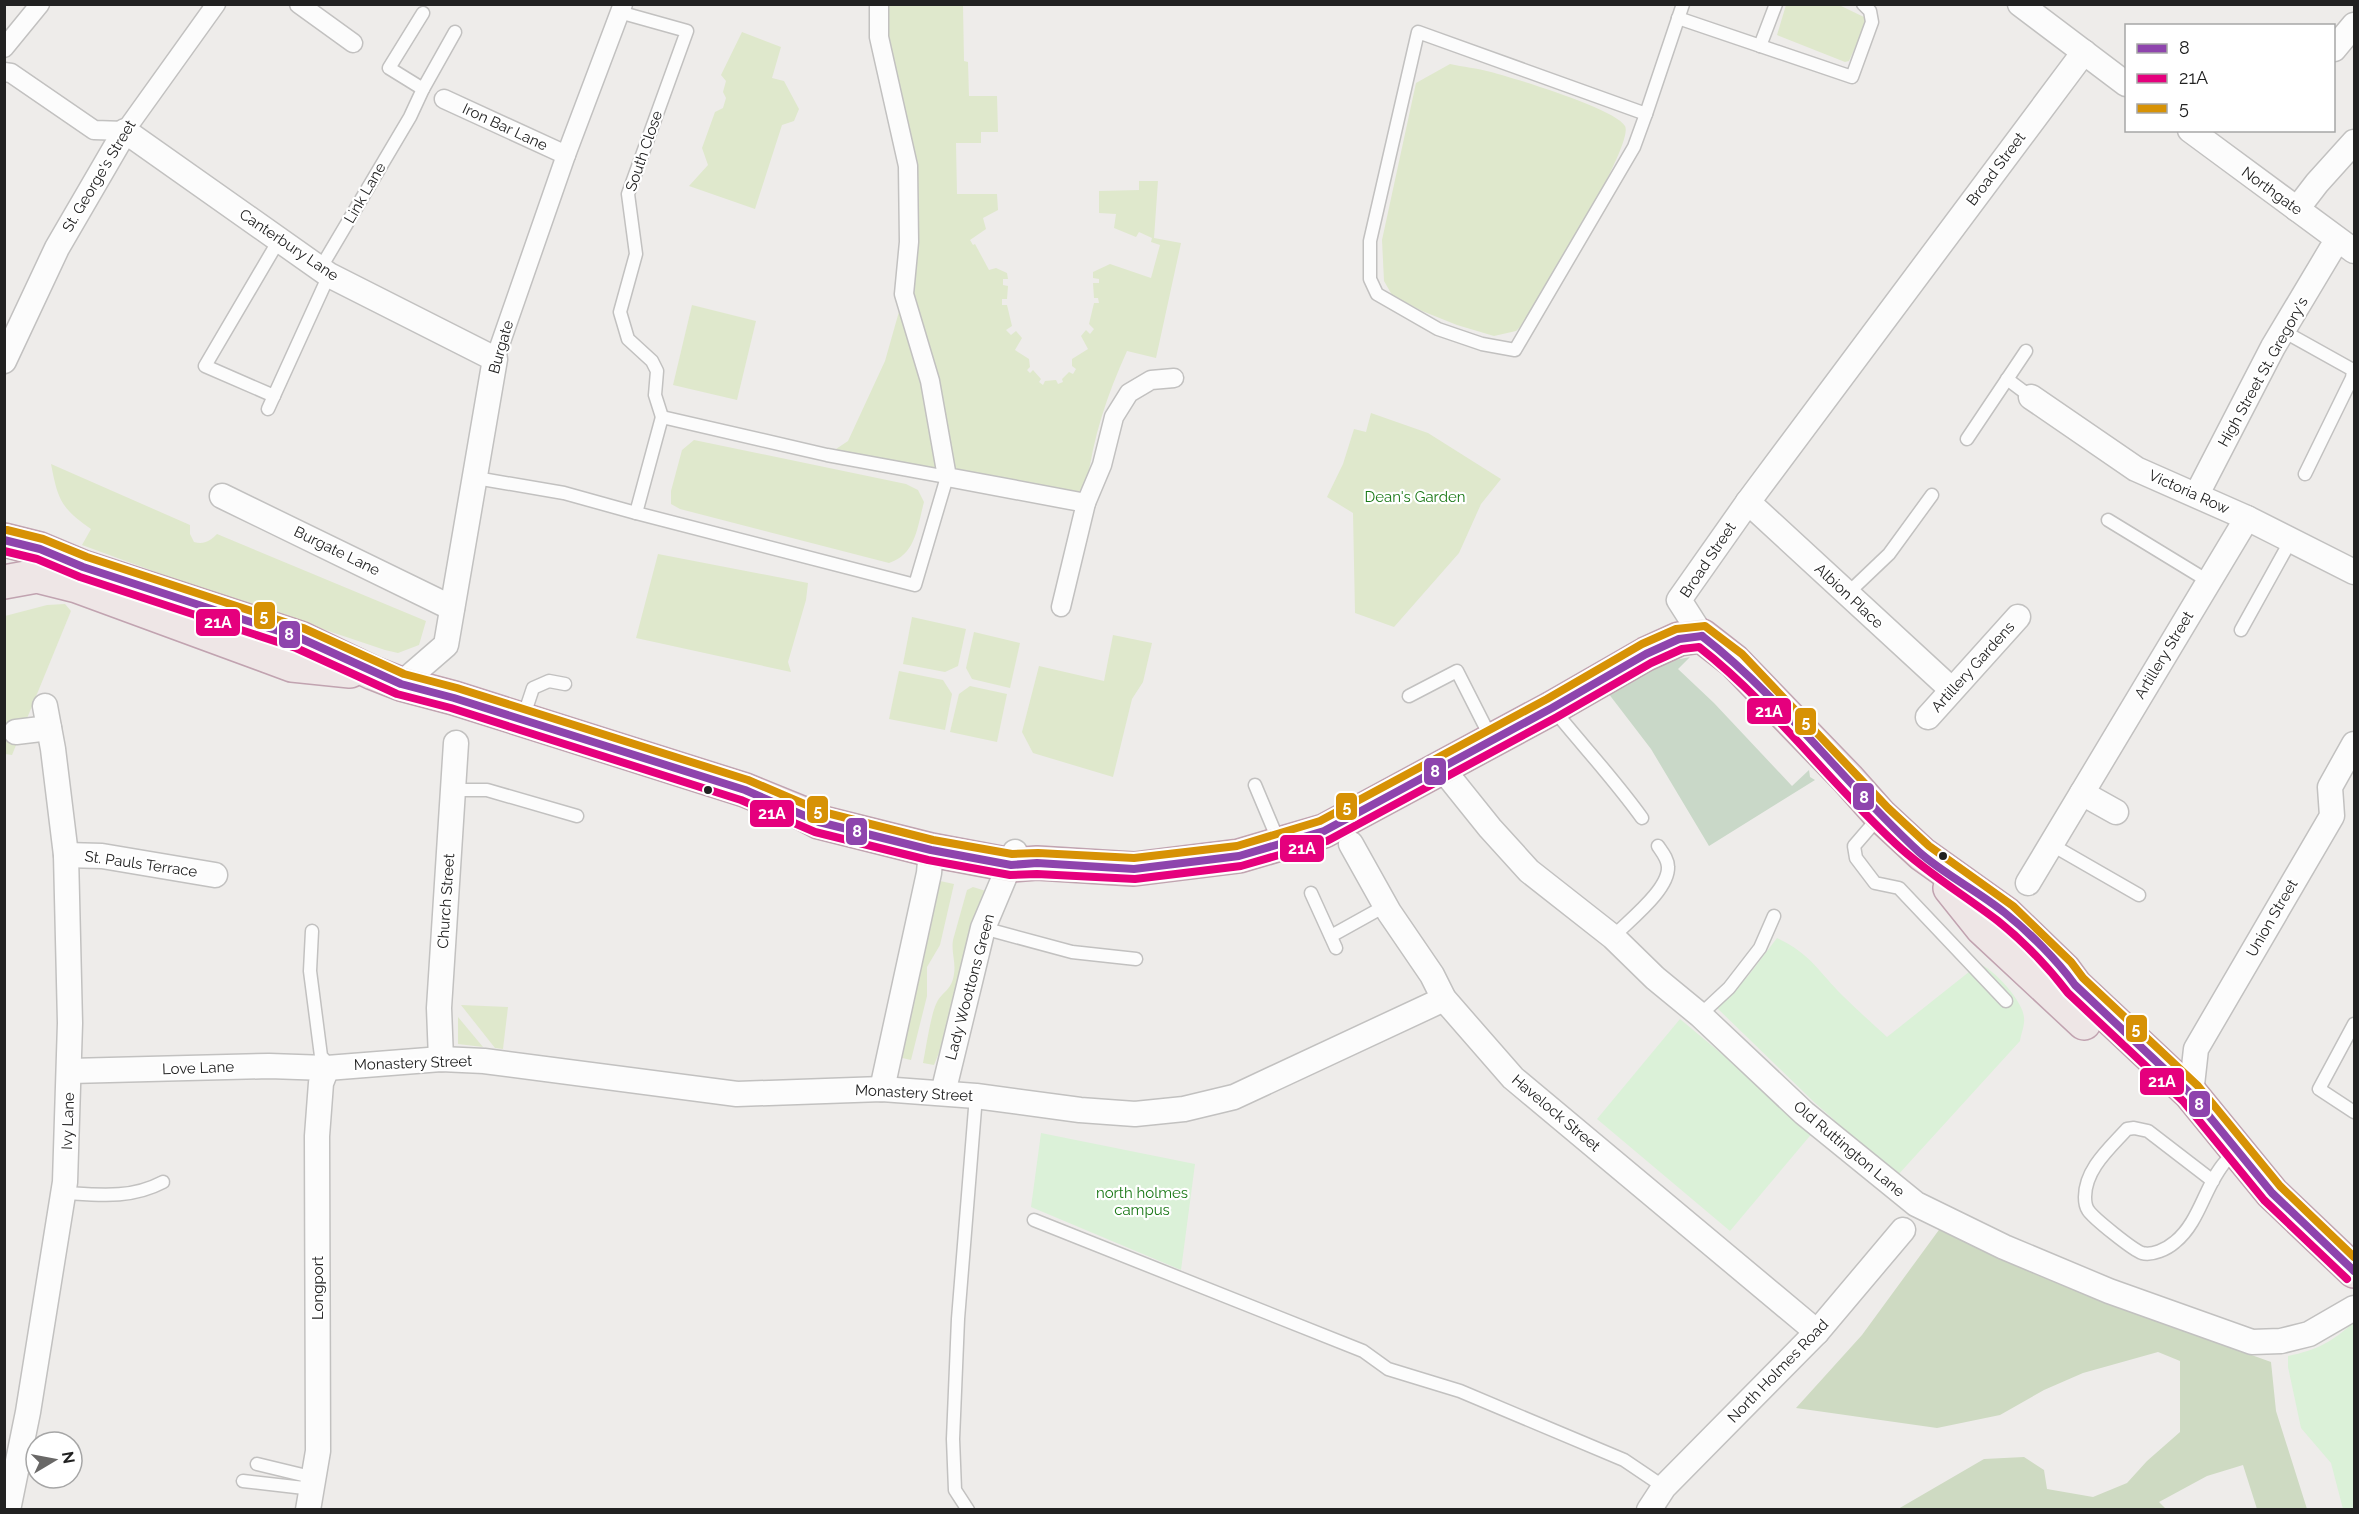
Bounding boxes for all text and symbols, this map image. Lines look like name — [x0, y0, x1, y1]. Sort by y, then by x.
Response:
legend — [2125, 24, 2335, 132]
text: 8 — [2179, 37, 2190, 58]
text: 21A — [2179, 67, 2208, 88]
text: 5 — [2179, 97, 2189, 118]
street label: Iron Bar Lane — [460, 99, 550, 155]
street label: South Close — [622, 108, 666, 194]
street label: St. George's Street — [58, 117, 140, 235]
street label: Broad Street — [1963, 129, 2029, 209]
street label: Link Lane — [340, 159, 390, 227]
street label: Northgate — [2238, 163, 2306, 219]
street label: Canterbury Lane — [236, 205, 342, 285]
street label: High Street St. Gregory's — [2214, 294, 2312, 450]
street label: Burgate — [485, 318, 517, 376]
street label: Victoria Row — [2146, 466, 2232, 518]
park label: Dean's Garden — [1364, 488, 1466, 506]
street label: Broad Street — [1676, 519, 1740, 601]
street label: Burgate Lane — [291, 522, 383, 580]
street label: Albion Place — [1811, 560, 1887, 632]
line badge: 5 — [253, 601, 276, 630]
text: 5 — [260, 606, 269, 625]
line badge: 21A — [195, 608, 241, 637]
street label: Artillery Street — [2131, 608, 2197, 702]
text: 21A — [204, 613, 232, 632]
street label: Artillery Gardens — [1928, 618, 2018, 716]
line badge: 8 — [278, 620, 301, 649]
text: 8 — [284, 625, 294, 644]
line badge: 21A — [1746, 697, 1792, 725]
text: 21A — [1755, 702, 1783, 721]
line badge: 5 — [1794, 707, 1817, 736]
text: 5 — [1802, 712, 1811, 731]
line badge: 8 — [1423, 757, 1447, 786]
text: 8 — [1430, 762, 1440, 781]
line badge: 8 — [1852, 782, 1875, 811]
unlabelled marker — [702, 784, 714, 796]
text: 8 — [1859, 788, 1869, 807]
line badge: 5 — [1335, 792, 1358, 821]
line badge: 5 — [806, 795, 829, 824]
text: 5 — [1343, 797, 1352, 816]
line badge: 21A — [749, 799, 795, 828]
text: 5 — [814, 801, 823, 820]
text: 21A — [758, 804, 786, 823]
line badge: 8 — [845, 817, 868, 846]
text: 8 — [852, 822, 862, 841]
line badge: 21A — [1279, 834, 1325, 863]
text: 21A — [1288, 839, 1316, 858]
street label: St. Pauls Terrace — [83, 847, 199, 881]
unlabelled marker — [1937, 850, 1949, 862]
street label: Church Street — [434, 853, 458, 949]
street label: Union Street — [2243, 876, 2301, 960]
street label: Lady Woottons Green — [942, 912, 998, 1062]
line badge: 5 — [2125, 1014, 2148, 1043]
text: 5 — [2132, 1019, 2141, 1038]
street label: Monastery Street — [354, 1052, 472, 1074]
street label: Love Lane — [162, 1058, 235, 1078]
line badge: 21A — [2139, 1067, 2185, 1096]
street label: Havelock Street — [1508, 1071, 1604, 1155]
text: 21A — [2148, 1072, 2176, 1091]
street label: Monastery Street — [855, 1081, 973, 1105]
line badge: 8 — [2188, 1090, 2211, 1118]
street label: Ivy Lane — [58, 1092, 78, 1150]
text: 8 — [2194, 1095, 2204, 1114]
street label: Old Ruttington Lane — [1790, 1097, 1908, 1201]
park label: north holmes campus — [1096, 1184, 1188, 1219]
street label: Longport — [309, 1256, 327, 1320]
street label: North Holmes Road — [1724, 1316, 1832, 1426]
north arrow — [24, 1430, 84, 1490]
text: N — [58, 1450, 79, 1465]

